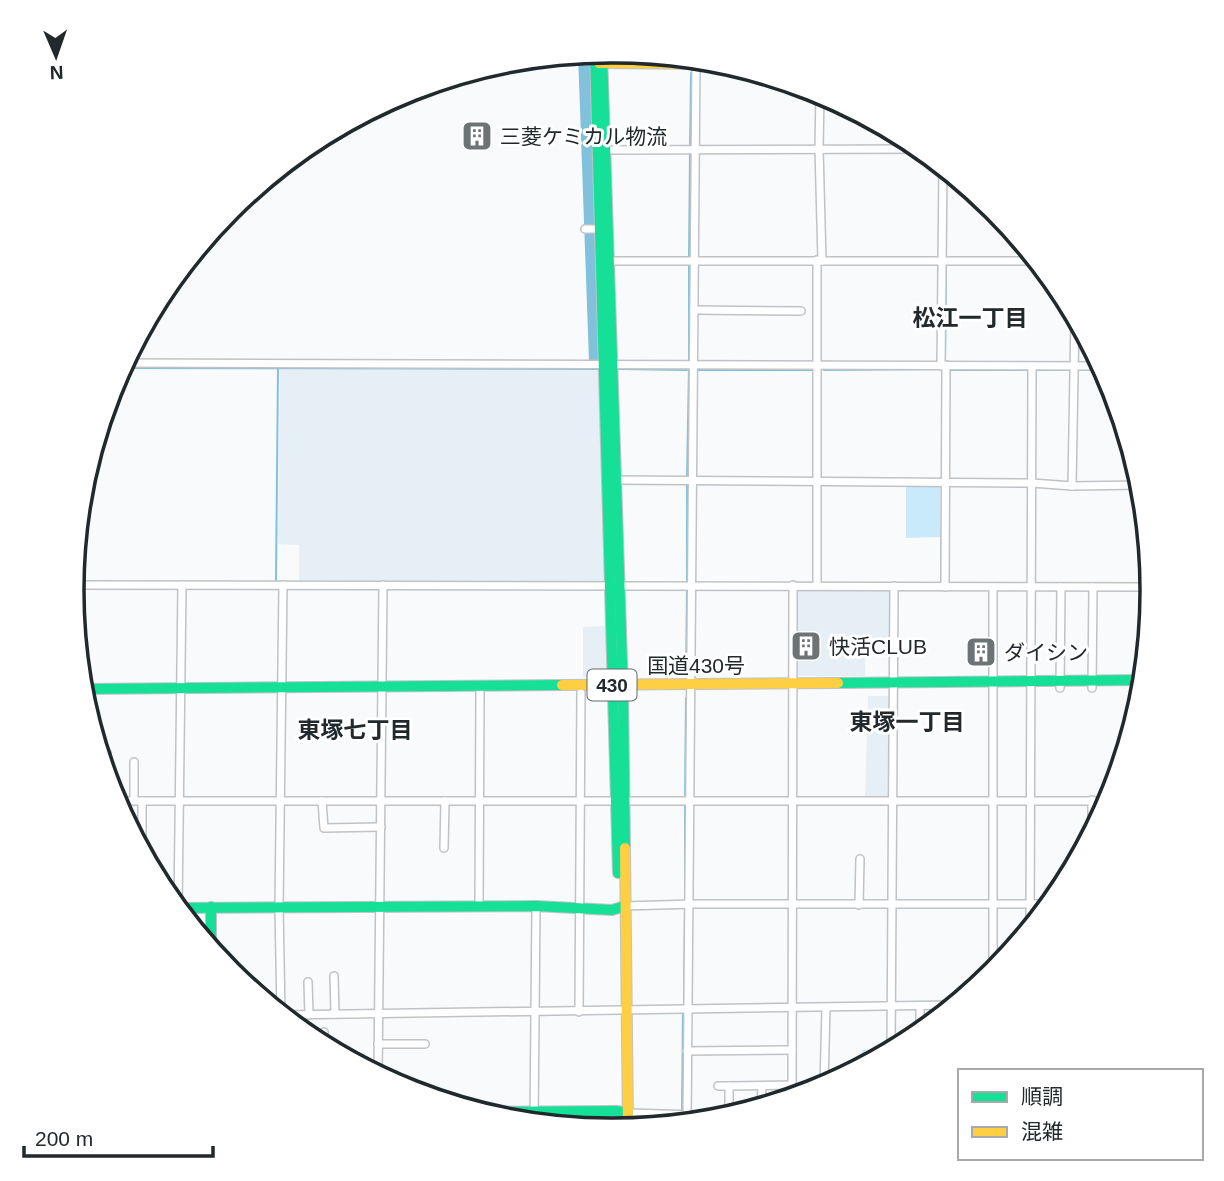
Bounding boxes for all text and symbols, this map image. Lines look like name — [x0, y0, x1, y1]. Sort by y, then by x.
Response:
north arrow — [21, 21, 91, 91]
text: N — [49, 62, 64, 83]
building icon: 三菱ケミカル物流 — [460, 119, 494, 153]
place label: 三菱ケミカル物流 — [500, 125, 667, 148]
district label: 松江一丁目 — [913, 305, 1028, 331]
building icon: 快活CLUB — [789, 629, 823, 663]
place label: 快活CLUB — [829, 635, 927, 658]
building icon: ダイシン — [964, 635, 998, 669]
place label: ダイシン — [1004, 641, 1088, 664]
street label: 国道430号 — [647, 654, 745, 677]
road number: 430 — [588, 670, 636, 700]
district label: 東塚一丁目 — [850, 709, 965, 735]
district label: 東塚七丁目 — [298, 717, 413, 743]
legend — [958, 1069, 1203, 1160]
text: 順調 — [1021, 1085, 1063, 1108]
scale bar — [24, 1114, 214, 1158]
text: 混雑 — [1021, 1120, 1063, 1143]
text: 200 m — [35, 1127, 93, 1150]

